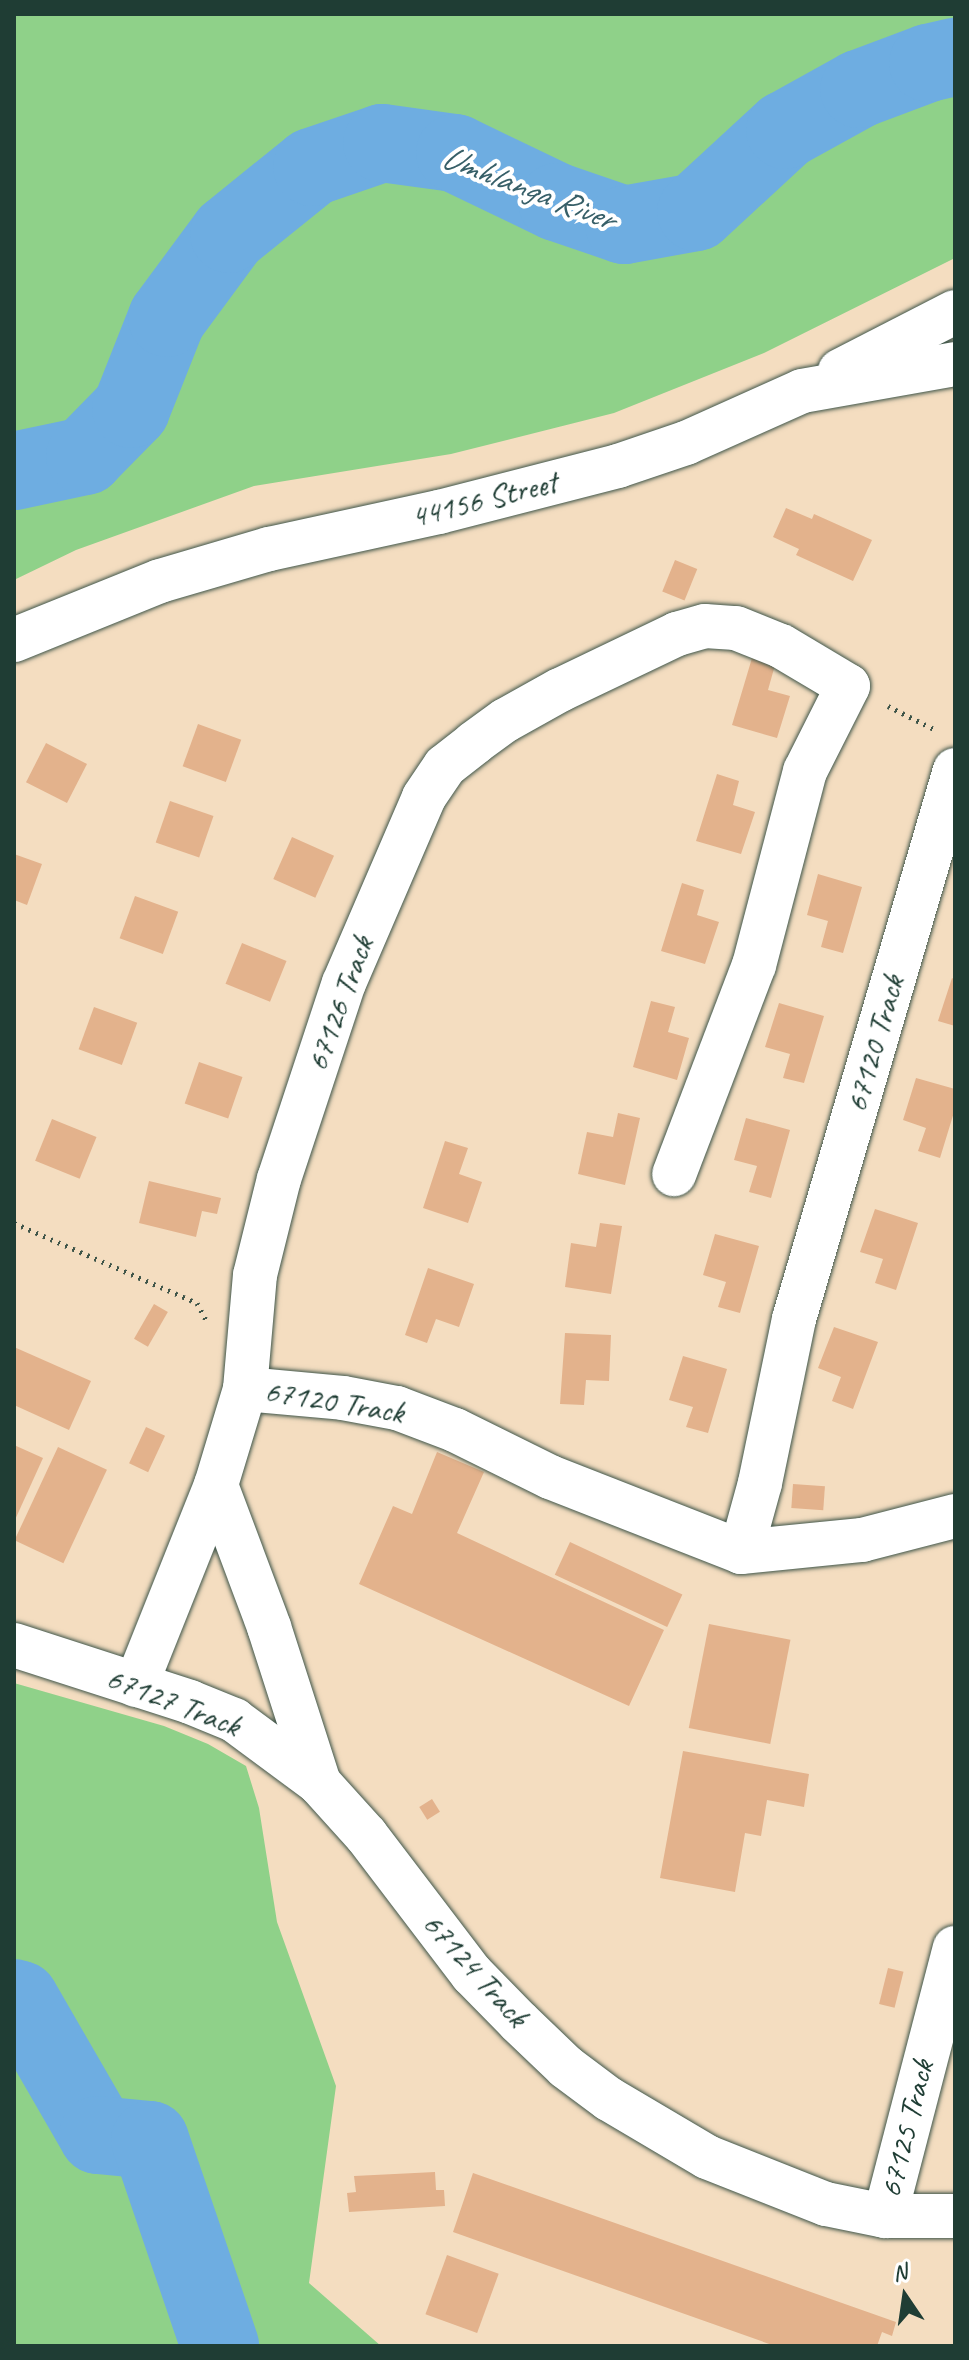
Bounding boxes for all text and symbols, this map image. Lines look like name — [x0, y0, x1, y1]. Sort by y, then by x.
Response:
water label: Umhlanga River — [436, 135, 620, 239]
street label: 44156 Street — [407, 463, 561, 537]
street label: 67126 Track — [298, 932, 382, 1076]
street label: 67120 Track — [837, 971, 913, 1117]
street label: 67120 Track — [262, 1372, 406, 1432]
street label: 67127 Track — [101, 1659, 245, 1745]
street label: 67124 Track — [414, 1905, 536, 2035]
street label: 67125 Track — [871, 2056, 943, 2202]
north arrow — [865, 2256, 945, 2336]
text: N — [890, 2257, 909, 2288]

